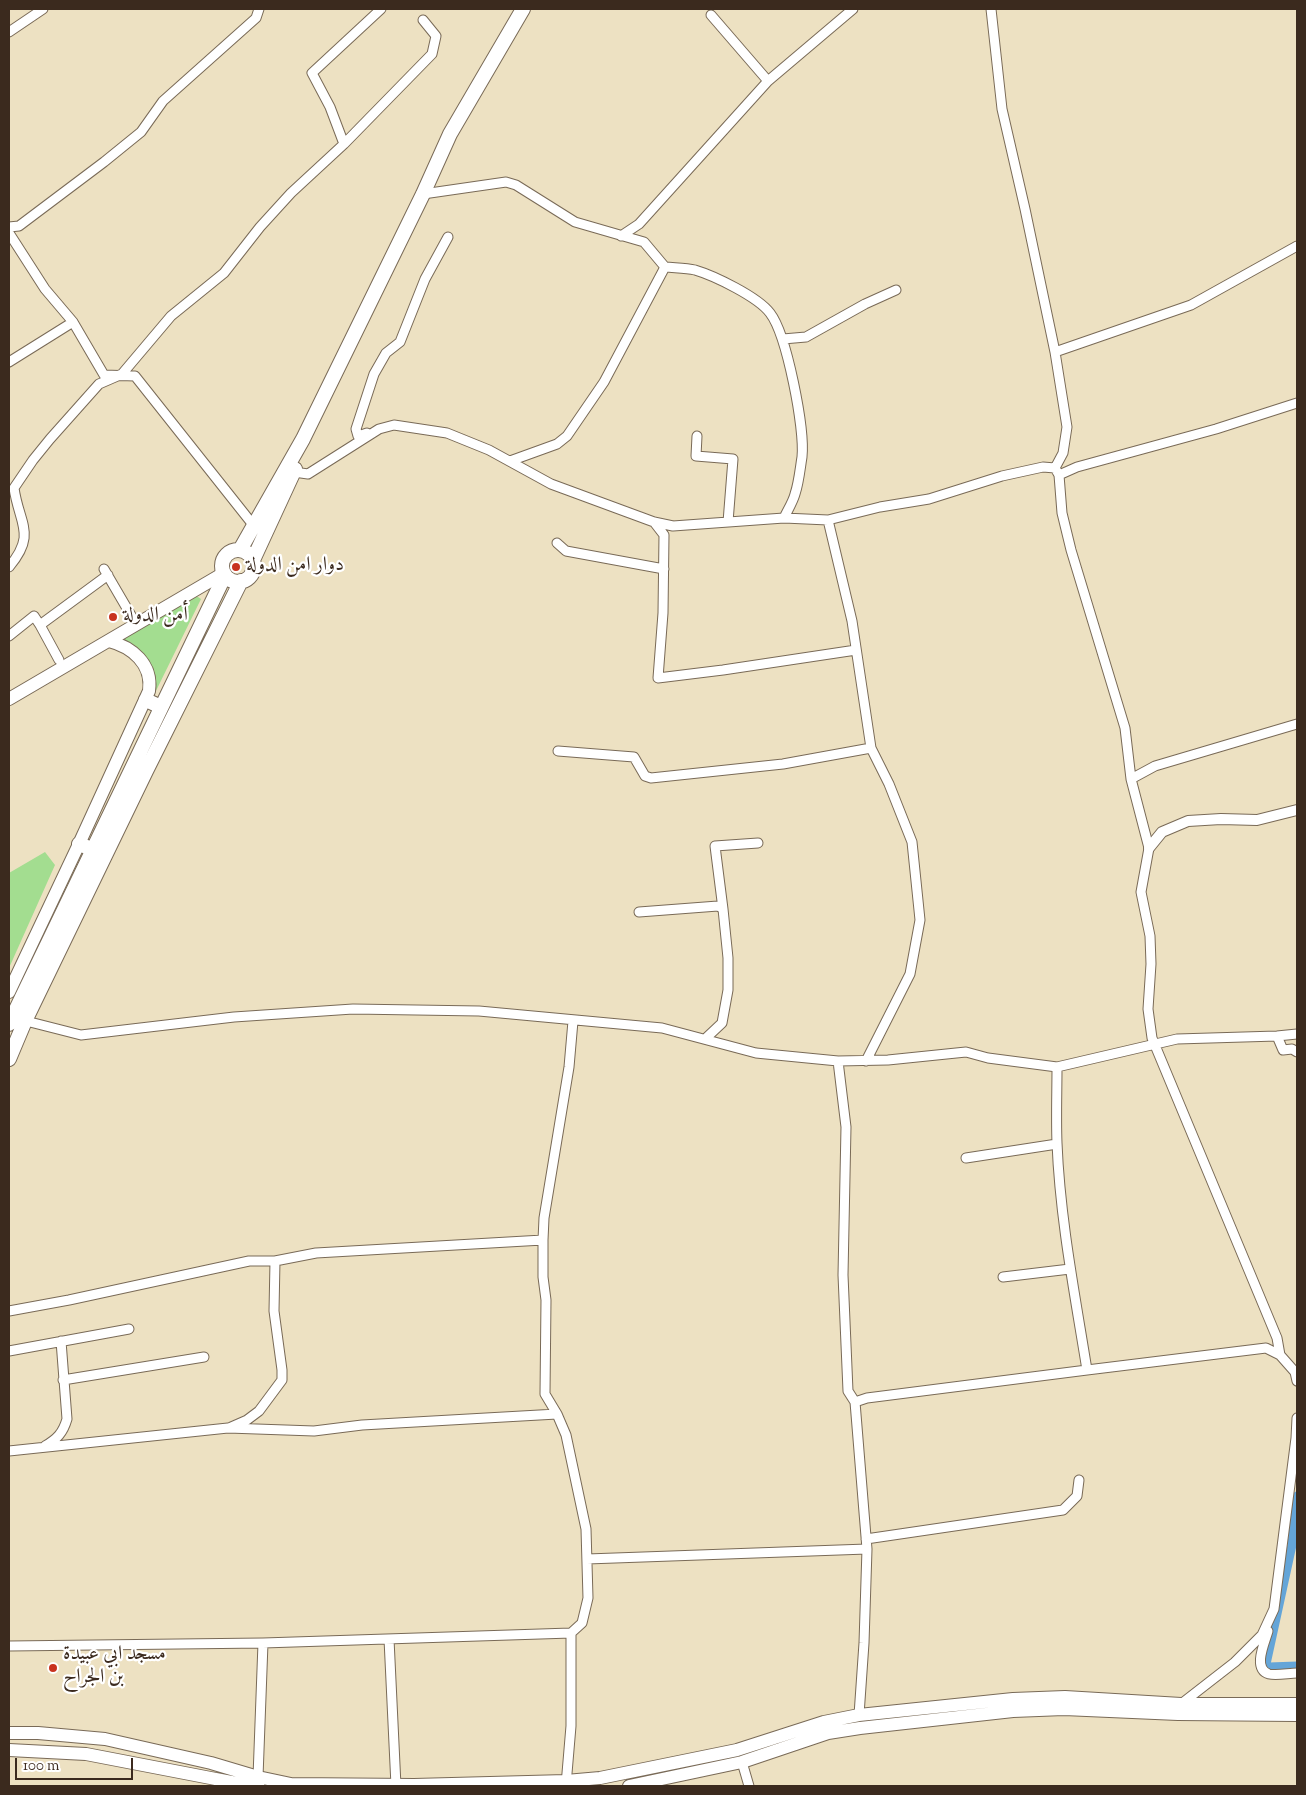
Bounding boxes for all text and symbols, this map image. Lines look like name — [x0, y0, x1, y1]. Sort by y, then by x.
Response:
place label: دوار امن الدولة — [246, 555, 344, 579]
marker: دوار امن الدولة — [230, 561, 242, 573]
place label: أمن الدولة — [123, 605, 188, 629]
marker: أمن الدولة — [107, 611, 119, 623]
place label: مسجد ابي عبيدة بن الجراح — [63, 1644, 166, 1691]
marker: مسجد ابي عبيدة بن الجراح — [47, 1662, 59, 1674]
scale bar — [18, 1748, 135, 1780]
text: 100 m — [23, 1756, 59, 1777]

